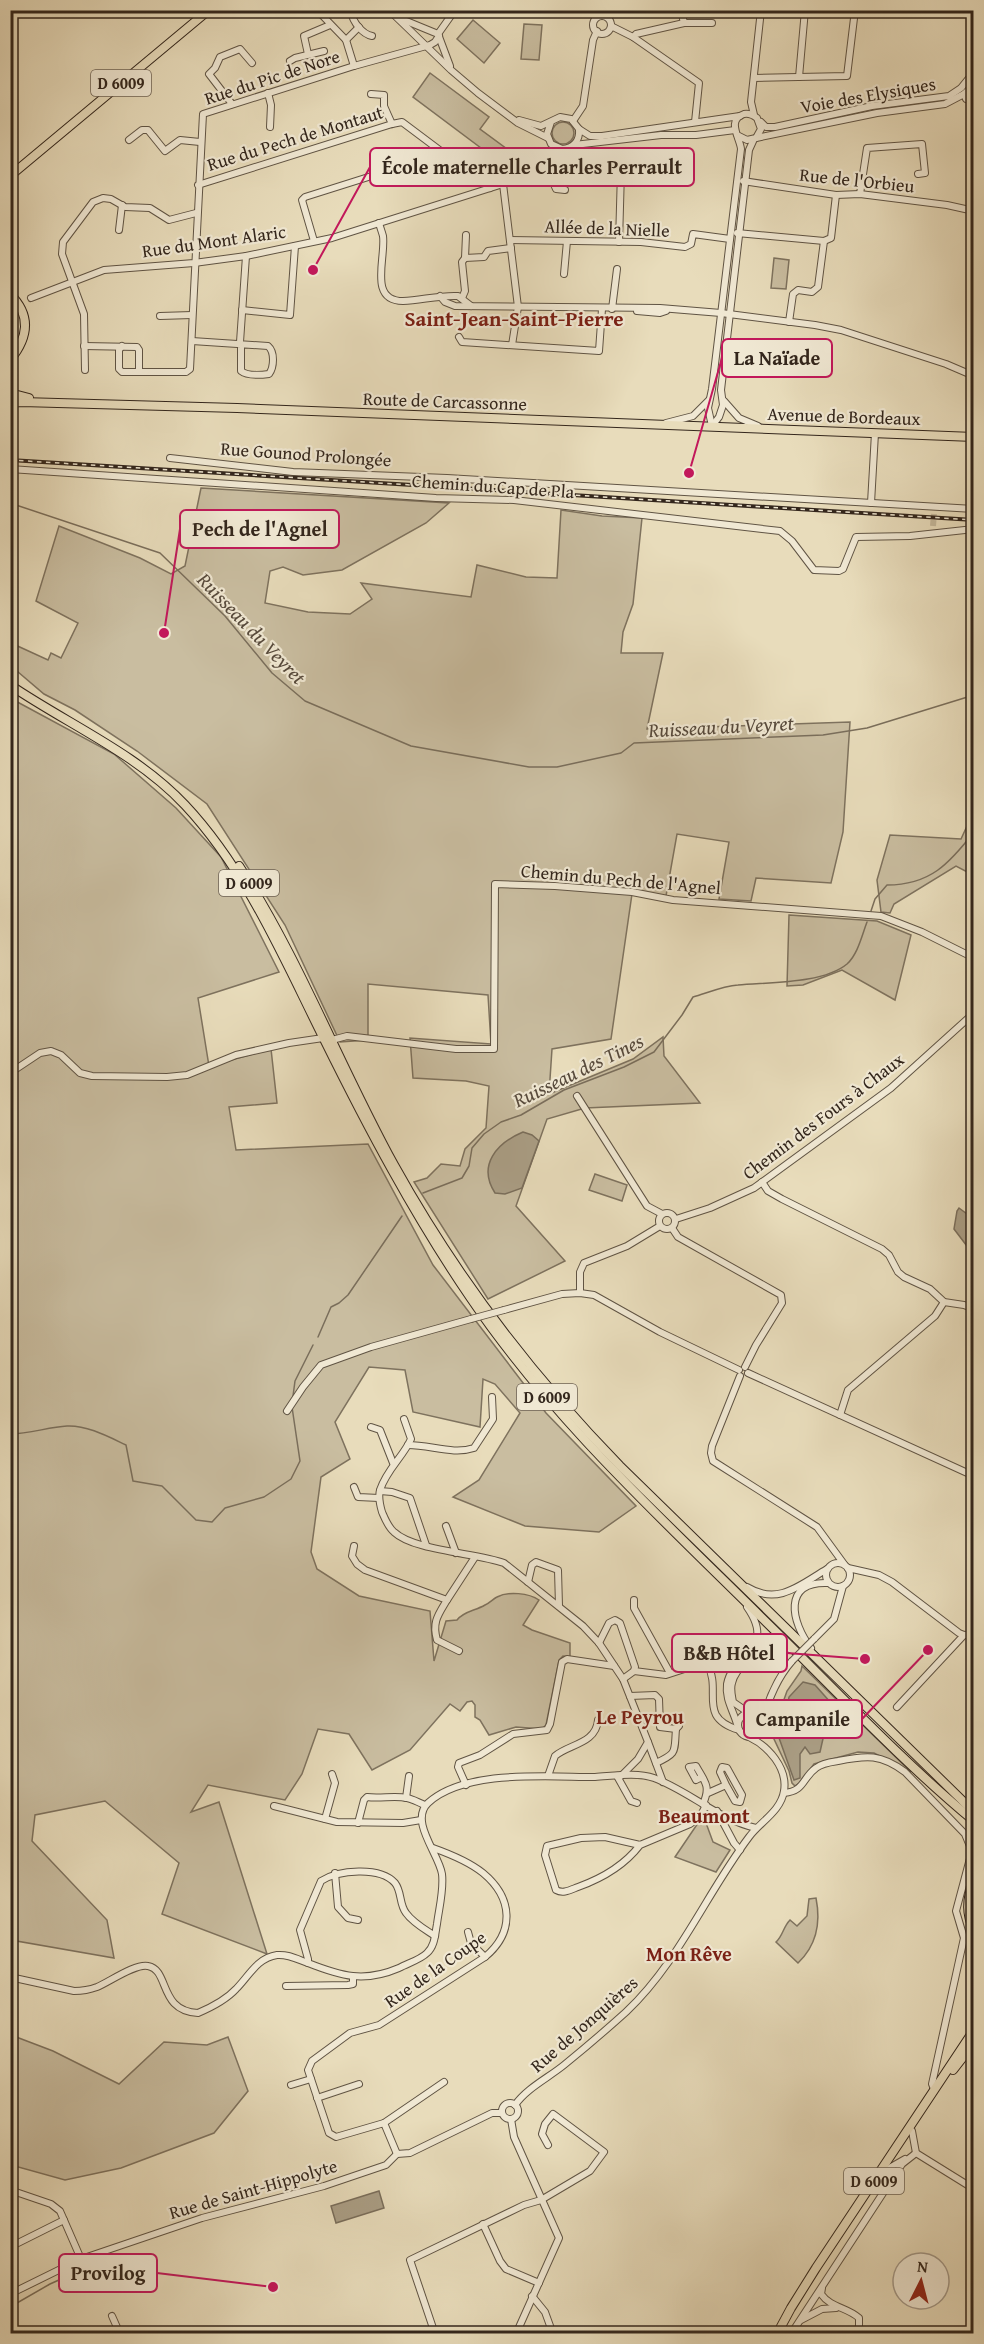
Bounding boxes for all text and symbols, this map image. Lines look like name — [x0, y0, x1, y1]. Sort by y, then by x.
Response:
street label: Rue du Pic de Nore — [201, 42, 343, 112]
road number: D 6009 — [91, 70, 151, 96]
street label: Voie des Elysiques — [798, 70, 938, 120]
street label: Rue du Pech de Montaut — [204, 98, 387, 178]
callout: École maternelle Charles Perrault — [370, 148, 694, 186]
text: École maternelle Charles Perrault — [382, 152, 682, 181]
street label: Rue de l'Orbieu — [798, 161, 916, 199]
street label: Allée de la Nielle — [544, 212, 670, 244]
street label: Rue du Mont Alaric — [140, 218, 288, 264]
district label: Saint-Jean-Saint-Pierre — [404, 303, 624, 334]
callout: La Naïade — [722, 339, 832, 377]
text: La Naïade — [734, 343, 820, 372]
street label: Route de Carcassonne — [363, 385, 527, 417]
street label: Avenue de Bordeaux — [767, 400, 922, 432]
street label: Rue Gounod Prolongée — [220, 435, 392, 473]
street label: Chemin du Cap de Pla — [411, 467, 576, 505]
callout: Pech de l'Agnel — [180, 510, 339, 548]
text: Pech de l'Agnel — [192, 514, 328, 543]
water label: Ruisseau du Veyret — [190, 565, 313, 691]
water label: Ruisseau du Veyret — [647, 708, 795, 744]
street label: Chemin du Pech de l'Agnel — [520, 857, 722, 901]
road number: D 6009 — [219, 870, 279, 896]
water label: Ruisseau des Tines — [507, 1026, 649, 1115]
street label: Chemin des Fours à Chaux — [736, 1046, 910, 1186]
road number: D 6009 — [517, 1384, 577, 1410]
callout: B&B Hôtel — [672, 1634, 787, 1672]
text: B&B Hôtel — [683, 1638, 775, 1667]
callout: Campanile — [744, 1700, 862, 1738]
district label: Le Peyrou — [596, 1702, 684, 1731]
text: Campanile — [756, 1704, 850, 1733]
district label: Beaumont — [658, 1801, 750, 1830]
street label: Rue de la Coupe — [379, 1924, 491, 2014]
district label: Mon Rêve — [646, 1939, 732, 1968]
street label: Rue de Jonquières — [524, 1970, 644, 2078]
street label: Rue de Saint-Hippolyte — [166, 2152, 340, 2226]
road number: D 6009 — [844, 2168, 904, 2194]
north arrow — [891, 2251, 951, 2311]
callout: Provilog — [59, 2254, 157, 2292]
text: N — [916, 2254, 929, 2279]
text: Provilog — [71, 2258, 146, 2287]

